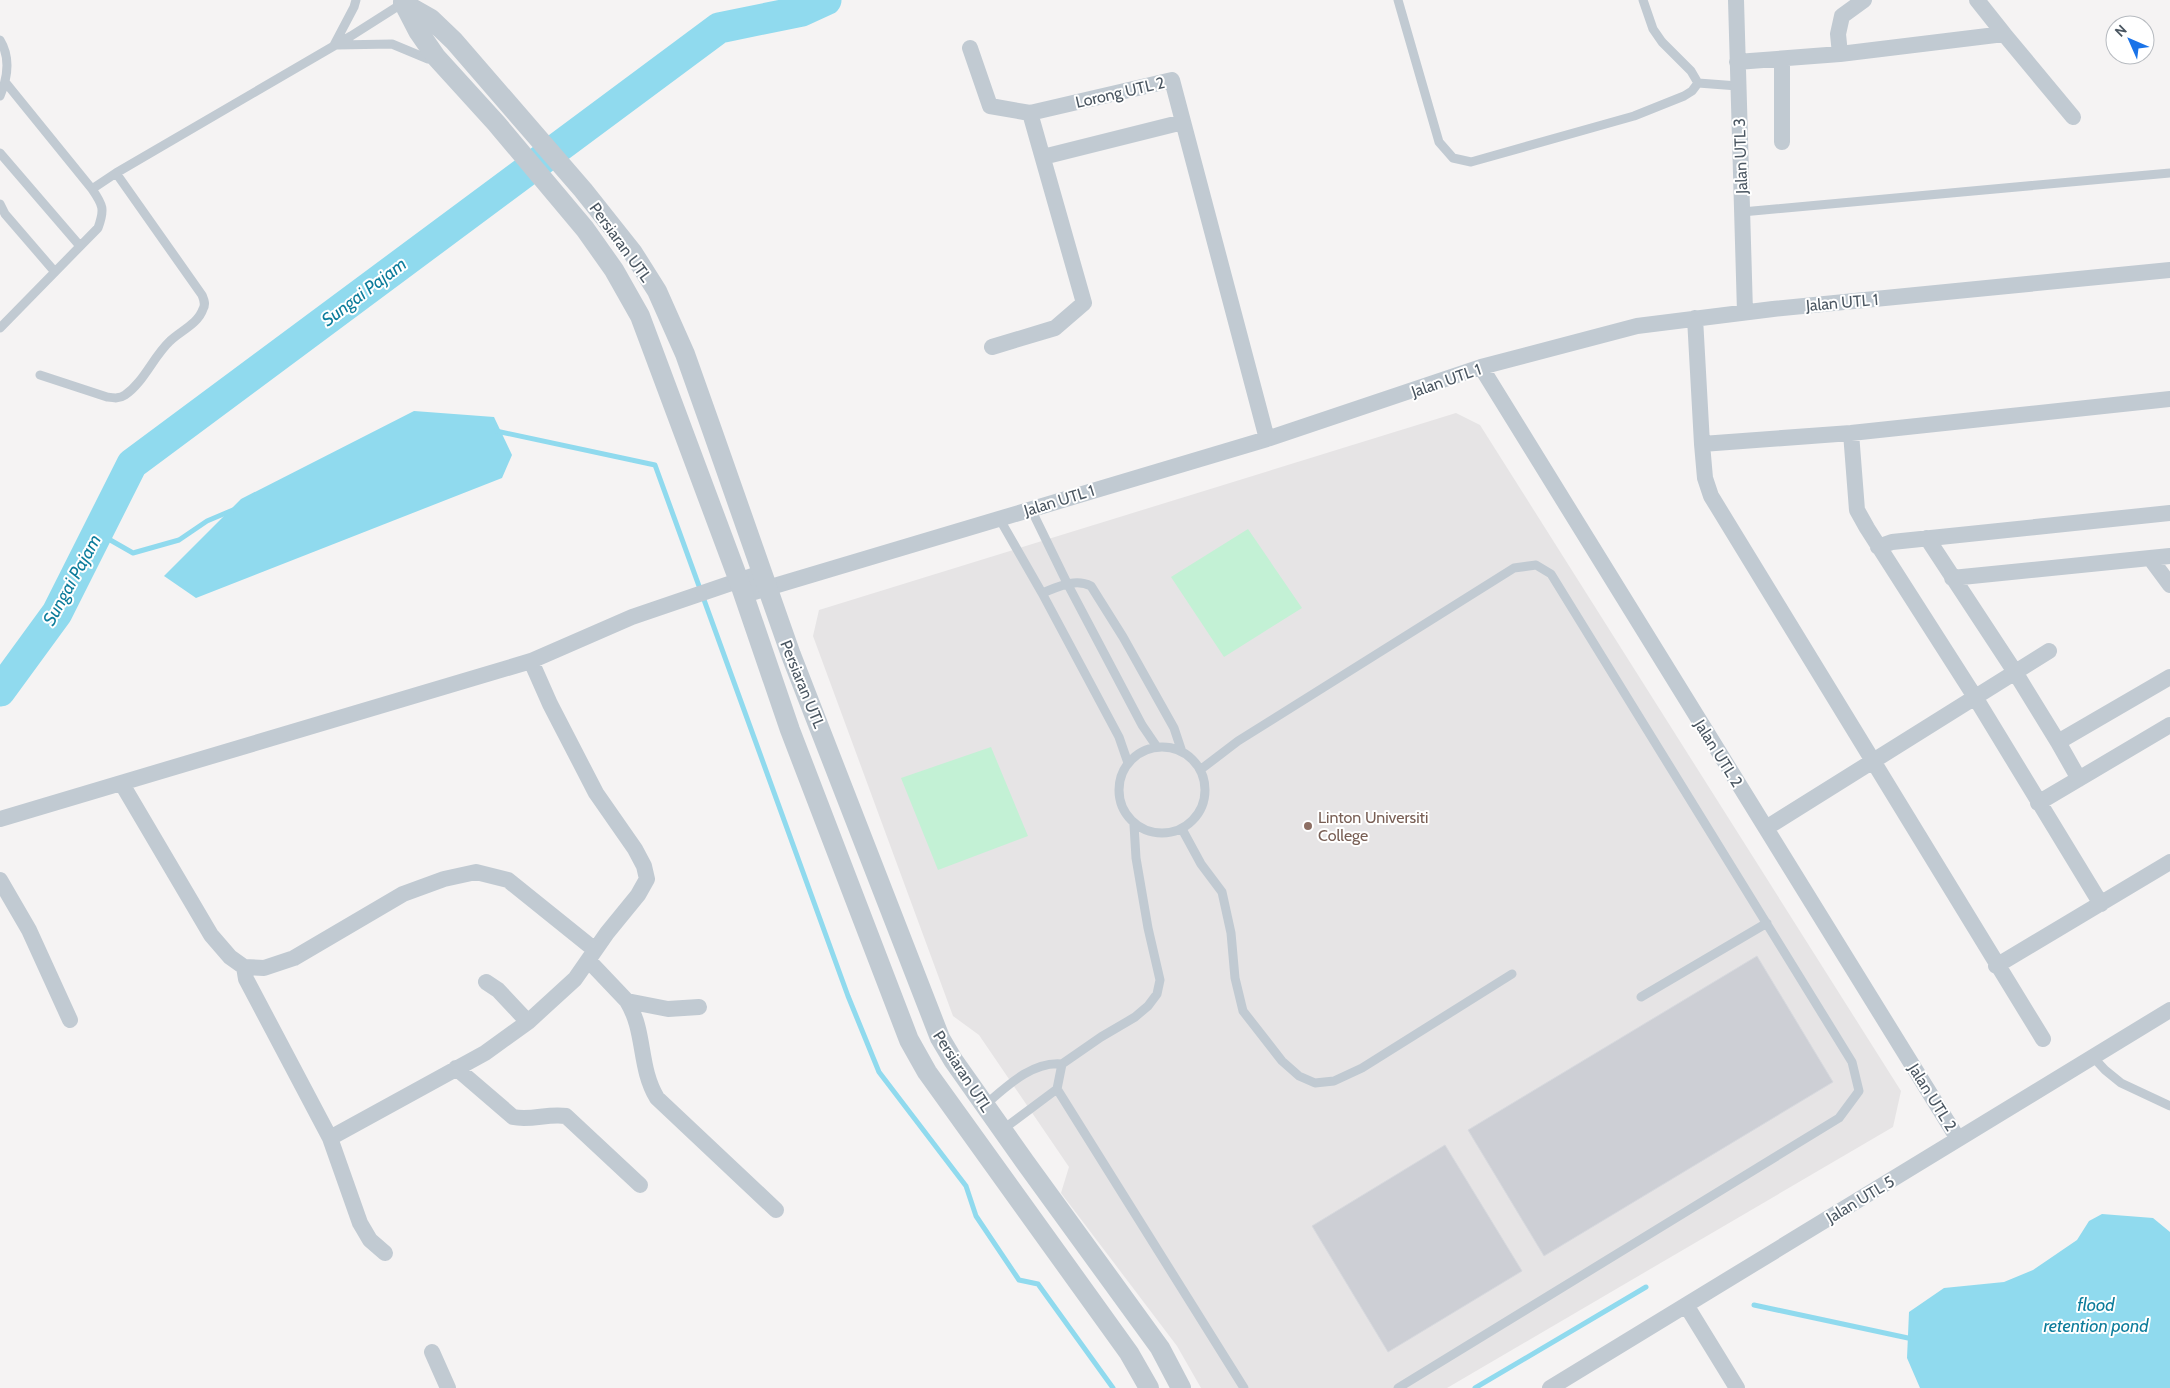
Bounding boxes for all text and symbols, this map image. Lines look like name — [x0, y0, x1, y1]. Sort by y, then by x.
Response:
north arrow — [2105, 15, 2155, 65]
text: N — [2111, 21, 2131, 41]
street label: Lorong UTL 2 — [1074, 73, 1167, 112]
street label: Jalan UTL 3 — [1730, 118, 1751, 195]
street label: Persiaran UTL — [586, 199, 656, 286]
water label: Sungai Pajam — [317, 253, 411, 331]
street label: Jalan UTL 1 — [1804, 290, 1879, 315]
street label: Jalan UTL 1 — [1408, 360, 1484, 402]
street label: Jalan UTL 1 — [1021, 481, 1097, 520]
water label: Sungai Pajam — [38, 531, 106, 629]
street label: Persiaran UTL — [776, 637, 829, 731]
street label: Jalan UTL 2 — [1690, 715, 1747, 790]
place label: Linton Universiti College — [1318, 808, 1428, 845]
marker: Linton Universiti College — [1302, 820, 1314, 832]
street label: Persiaran UTL — [929, 1027, 996, 1116]
street label: Jalan UTL 2 — [1904, 1059, 1961, 1134]
street label: Jalan UTL 5 — [1822, 1172, 1898, 1228]
water label: flood retention pond — [2043, 1294, 2149, 1337]

